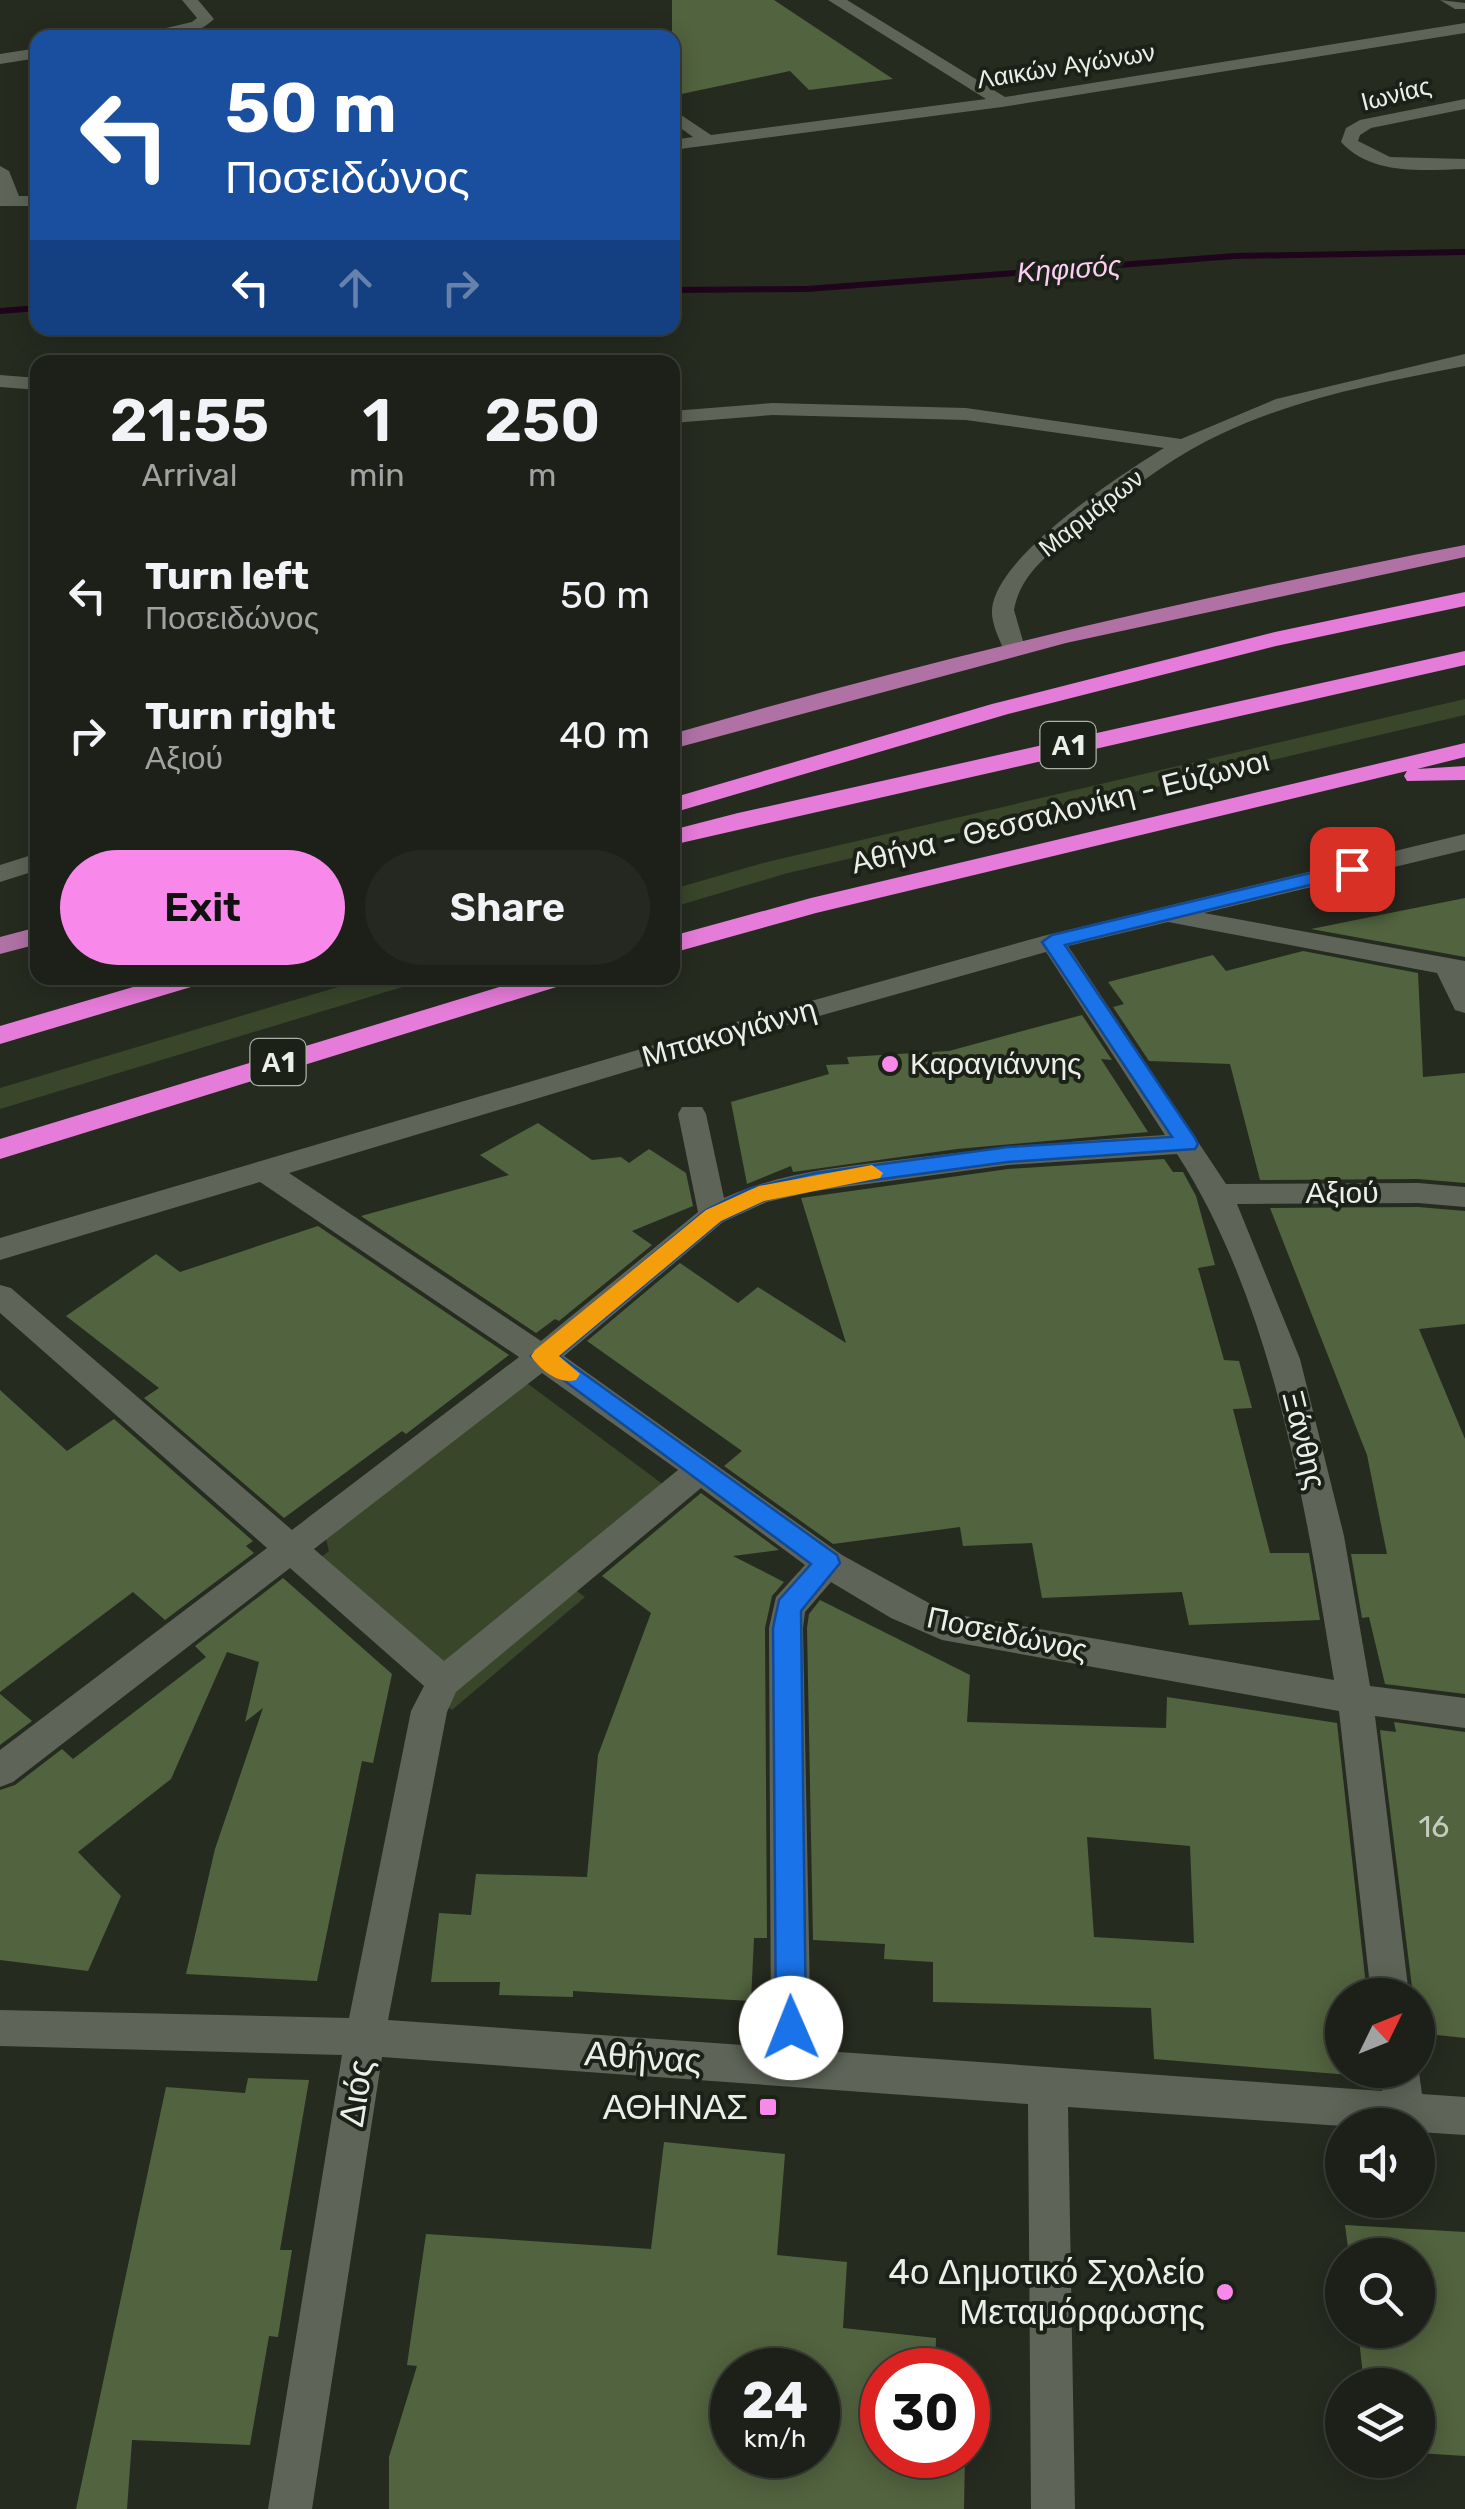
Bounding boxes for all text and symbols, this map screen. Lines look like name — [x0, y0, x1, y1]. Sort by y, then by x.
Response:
street label: Λαικών Αγώνων — [975, 38, 1157, 94]
text: 50 m — [225, 67, 397, 150]
icon: left — [60, 70, 190, 200]
street label: Ιωνίας — [1358, 71, 1434, 117]
text: Ποσειδώνος — [225, 151, 470, 204]
water label: Κηφισός — [1016, 249, 1123, 289]
icon: left — [223, 260, 278, 315]
icon: ahead — [328, 260, 383, 315]
icon: right — [433, 260, 488, 315]
text: 21:55 — [110, 385, 269, 456]
text: 1 — [362, 385, 391, 456]
text: 250 — [484, 385, 600, 456]
text: Arrival — [141, 456, 238, 494]
text: min — [349, 456, 405, 494]
text: m — [528, 456, 557, 494]
street label: Μαρμάρων — [1033, 463, 1149, 563]
text: Turn left — [145, 553, 309, 599]
icon: left — [60, 568, 115, 623]
text: 50 m — [560, 572, 650, 618]
text: Ποσειδώνος — [145, 599, 319, 637]
text: Turn right — [145, 693, 336, 739]
icon: right — [60, 708, 115, 763]
text: 40 m — [559, 712, 650, 758]
road number: Α1 — [1040, 722, 1096, 768]
text: Αξιού — [145, 739, 223, 777]
street label: Αθήνα - Θεσσαλονίκη - Εύζωνοι — [847, 743, 1273, 881]
pin — [1310, 827, 1395, 912]
icon: arrive — [1325, 842, 1380, 897]
button: Exit — [60, 850, 345, 965]
button: Share — [365, 850, 650, 965]
street label: Μπακογιάννη — [638, 991, 820, 1075]
road number: Α1 — [250, 1039, 306, 1085]
place label: Καραγιάννης — [910, 1046, 1082, 1082]
marker: Καραγιάννης — [879, 1053, 901, 1075]
street label: Αξιού — [1305, 1175, 1379, 1211]
street label: Ξάνθης — [1274, 1387, 1334, 1493]
street label: Ποσειδώνος — [923, 1599, 1091, 1669]
house number: 16 — [1419, 1809, 1449, 1845]
position arrow — [739, 1976, 843, 2080]
north arrow — [1325, 1978, 1435, 2088]
map controls — [1325, 1978, 1435, 2478]
street label: Αθήνας — [583, 2032, 703, 2082]
street label: Διός — [330, 2056, 382, 2130]
place label: ΑΘΗΝΑΣ — [603, 2086, 748, 2128]
marker: ΑΘΗΝΑΣ — [757, 2096, 779, 2118]
button: sound — [1325, 2108, 1435, 2218]
button: search — [1325, 2238, 1435, 2348]
place label: 4ο Δημοτικό Σχολείο Μεταμόρφωσης — [888, 2251, 1205, 2333]
marker: 4ο Δημοτικό Σχολείο Μεταμόρφωσης — [1214, 2281, 1236, 2303]
speed limit sign: 30 — [860, 2348, 990, 2478]
button: layers — [1325, 2368, 1435, 2478]
text: 24 — [742, 2371, 808, 2431]
text: km/h — [744, 2424, 806, 2453]

